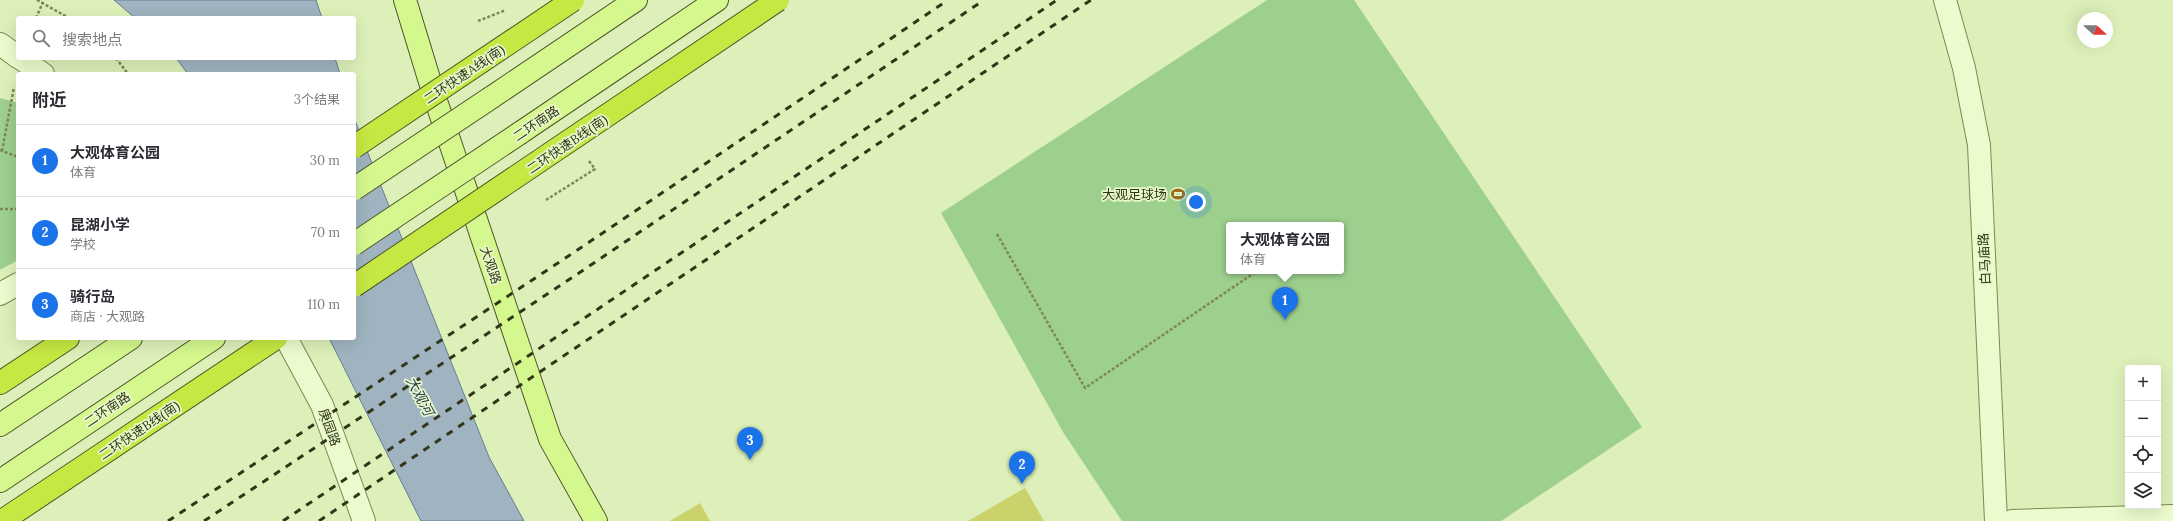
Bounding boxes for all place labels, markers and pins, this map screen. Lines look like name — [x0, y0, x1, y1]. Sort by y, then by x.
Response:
place label: 大观足球场 — [1102, 186, 1167, 203]
sports icon: 大观足球场 — [1170, 186, 1186, 202]
pin: 1 — [1272, 287, 1298, 320]
pin: 3 — [737, 427, 763, 460]
pin: 2 — [1009, 451, 1035, 484]

